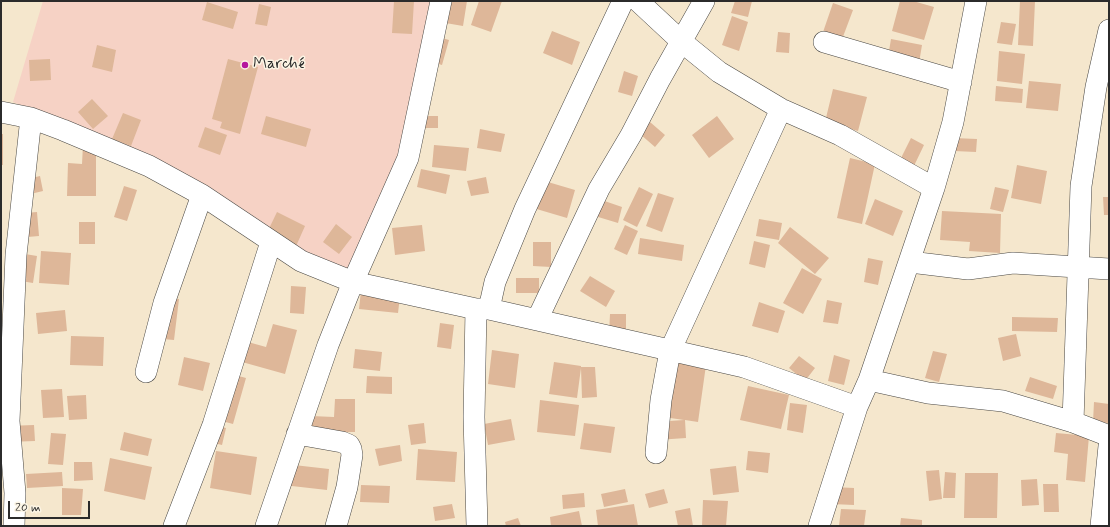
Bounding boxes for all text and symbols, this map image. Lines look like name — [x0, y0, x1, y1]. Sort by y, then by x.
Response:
place label: Marché — [253, 55, 305, 75]
marker: Marché — [240, 60, 250, 70]
scale bar — [10, 493, 92, 519]
text: 20 m — [15, 500, 41, 516]

